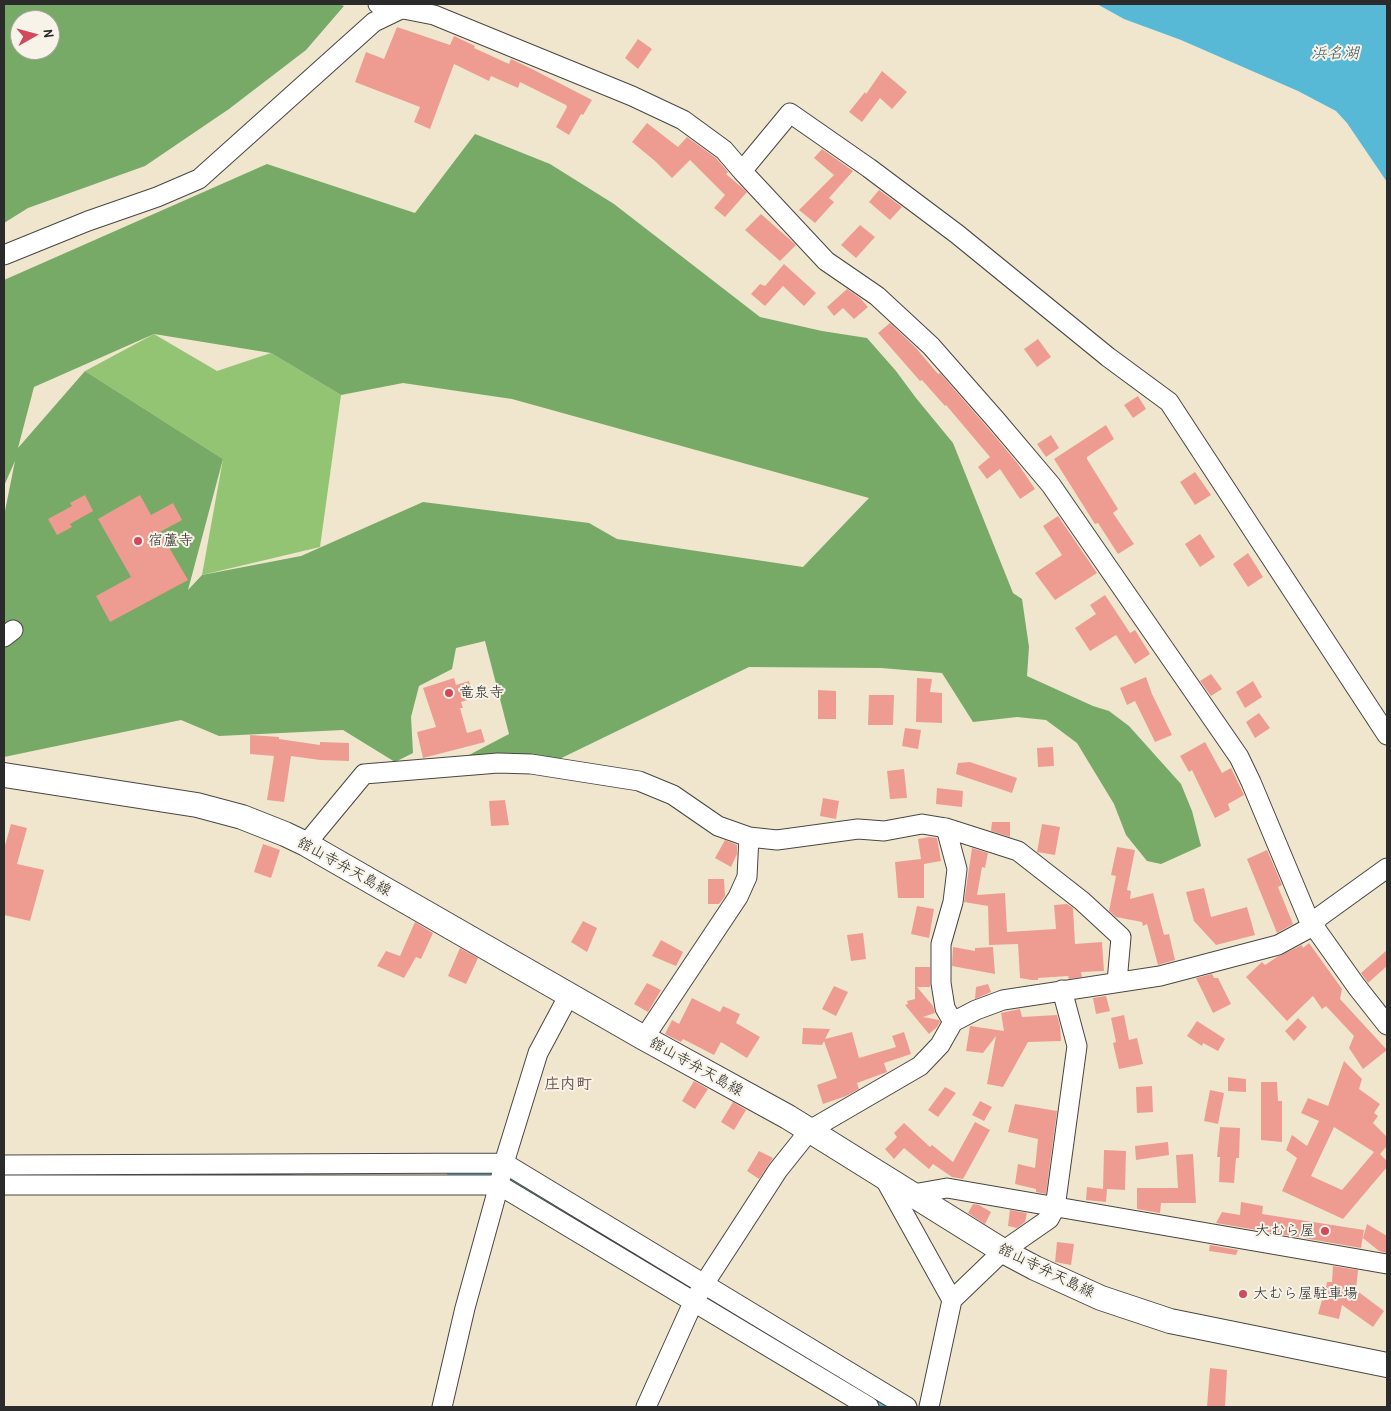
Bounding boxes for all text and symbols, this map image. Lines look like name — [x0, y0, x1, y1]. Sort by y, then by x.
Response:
north arrow — [10, 10, 60, 60]
text: N — [40, 28, 59, 38]
water label: 浜名湖 — [1311, 44, 1359, 64]
place label: 宿蘆寺 — [148, 532, 193, 550]
marker: 宿蘆寺 — [132, 535, 144, 547]
place label: 竜泉寺 — [459, 684, 504, 702]
marker: 竜泉寺 — [443, 687, 455, 699]
street label: 舘山寺弁天島線 — [294, 834, 394, 900]
street label: 舘山寺弁天島線 — [646, 1034, 746, 1100]
district label: 庄内町 — [544, 1075, 592, 1095]
place label: 大むら屋 — [1255, 1222, 1315, 1240]
marker: 大むら屋 — [1319, 1225, 1331, 1237]
street label: 舘山寺弁天島線 — [995, 1240, 1097, 1302]
place label: 大むら屋駐車場 — [1253, 1285, 1358, 1303]
marker: 大むら屋駐車場 — [1237, 1288, 1249, 1300]

